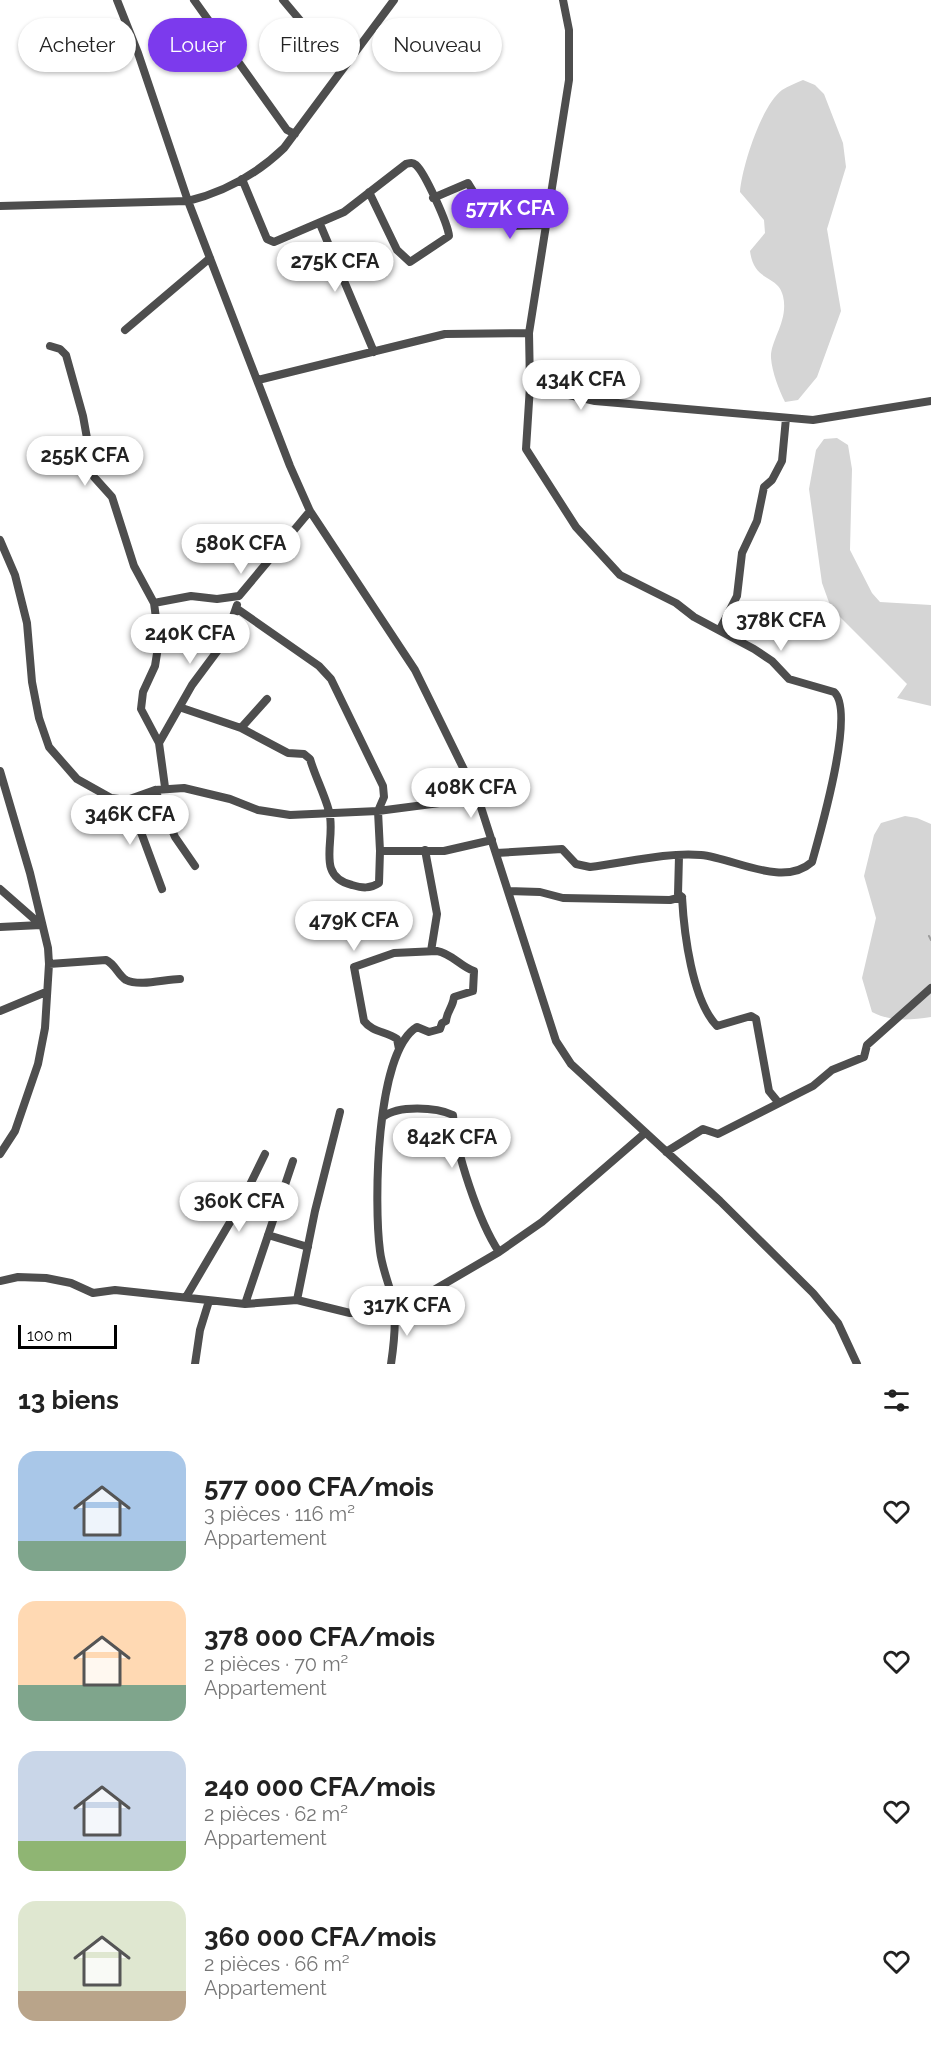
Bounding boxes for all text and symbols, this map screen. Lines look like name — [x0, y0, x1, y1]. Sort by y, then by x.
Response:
chip: Acheter — [18, 18, 136, 72]
chip: Louer — [148, 18, 247, 72]
chip: Filtres — [259, 18, 360, 72]
chip: Nouveau — [372, 18, 502, 72]
pin: 577K CFA — [448, 189, 572, 240]
text: 577K CFA — [465, 196, 555, 220]
pin: 275K CFA — [273, 242, 397, 293]
text: 275K CFA — [291, 249, 379, 273]
pin: 434K CFA — [519, 360, 643, 411]
text: 434K CFA — [536, 367, 626, 391]
pin: 255K CFA — [23, 436, 147, 487]
text: 255K CFA — [40, 443, 130, 467]
pin: 580K CFA — [179, 524, 303, 575]
text: 580K CFA — [195, 531, 287, 555]
pin: 378K CFA — [719, 601, 843, 652]
text: 378K CFA — [736, 608, 826, 632]
pin: 240K CFA — [128, 614, 252, 665]
text: 240K CFA — [145, 621, 235, 645]
pin: 408K CFA — [409, 768, 533, 819]
text: 408K CFA — [425, 775, 517, 799]
pin: 346K CFA — [68, 795, 192, 846]
text: 346K CFA — [85, 802, 175, 826]
pin: 479K CFA — [292, 901, 416, 952]
text: 479K CFA — [309, 908, 399, 932]
pin: 842K CFA — [390, 1118, 514, 1169]
text: 842K CFA — [407, 1125, 497, 1149]
pin: 360K CFA — [177, 1182, 301, 1233]
text: 360K CFA — [193, 1189, 285, 1213]
pin: 317K CFA — [345, 1286, 469, 1337]
text: 317K CFA — [363, 1293, 451, 1317]
scale bar — [18, 1322, 117, 1350]
text: 100 m — [27, 1326, 72, 1345]
icon: filters — [880, 1384, 913, 1417]
text: 13 biens — [18, 1385, 119, 1415]
text: 577 000 CFA/mois — [204, 1472, 434, 1502]
icon: home — [66, 1475, 138, 1547]
icon: heart — [880, 1495, 913, 1528]
text: 3 pièces · 116 m² — [204, 1502, 355, 1526]
text: Appartement — [204, 1526, 327, 1550]
text: 378 000 CFA/mois — [204, 1622, 435, 1652]
icon: home — [66, 1625, 138, 1697]
icon: heart — [880, 1645, 913, 1678]
text: 2 pièces · 70 m² — [204, 1652, 348, 1676]
text: Appartement — [204, 1676, 327, 1700]
text: 240 000 CFA/mois — [204, 1772, 436, 1802]
icon: home — [66, 1775, 138, 1847]
icon: heart — [880, 1795, 913, 1828]
text: 2 pièces · 62 m² — [204, 1802, 348, 1826]
text: Appartement — [204, 1826, 327, 1850]
text: 360 000 CFA/mois — [204, 1922, 436, 1952]
icon: home — [66, 1925, 138, 1997]
icon: heart — [880, 1945, 913, 1978]
text: 2 pièces · 66 m² — [204, 1952, 350, 1976]
text: Appartement — [204, 1976, 327, 2000]

